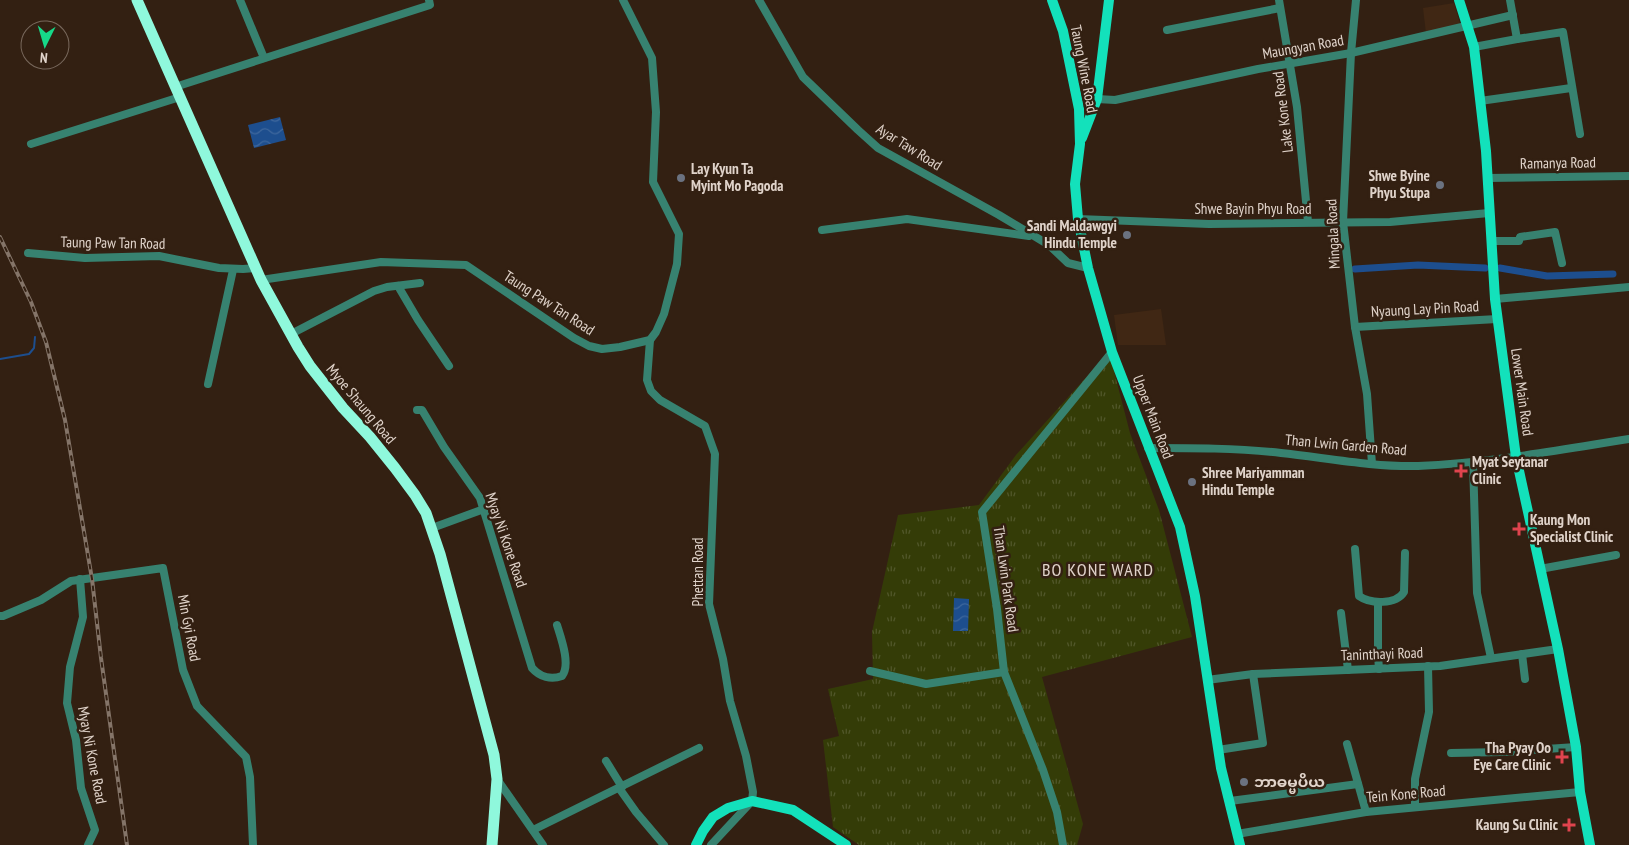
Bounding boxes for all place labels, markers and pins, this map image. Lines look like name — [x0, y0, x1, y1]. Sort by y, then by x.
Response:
place label: Lay Kyun Ta Myint Mo Pagoda — [691, 159, 783, 195]
place label: Shwe Byine Phyu Stupa — [1368, 166, 1430, 202]
marker: Lay Kyun Ta Myint Mo Pagoda — [675, 172, 687, 184]
marker: Shwe Byine Phyu Stupa — [1434, 179, 1446, 191]
place label: Sandi Maldawgyi Hindu Temple — [1027, 216, 1117, 252]
marker: Sandi Maldawgyi Hindu Temple — [1121, 229, 1133, 241]
place label: Myat Seytanar Clinic — [1472, 452, 1549, 488]
place label: Shree Mariyamman Hindu Temple — [1202, 463, 1305, 499]
marker: Myat Seytanar Clinic — [1454, 464, 1468, 478]
marker: Shree Mariyamman Hindu Temple — [1186, 476, 1198, 488]
place label: Kaung Mon Specialist Clinic — [1530, 510, 1614, 546]
marker: Kaung Mon Specialist Clinic — [1512, 522, 1526, 536]
place label: Tha Pyay Oo Eye Care Clinic — [1473, 738, 1552, 774]
marker: Tha Pyay Oo Eye Care Clinic — [1555, 750, 1569, 764]
place label: ဘာဓမ္မပိယ — [1254, 772, 1325, 794]
marker: ဘာဓမ္မပိယ — [1238, 776, 1250, 788]
place label: Kaung Su Clinic — [1476, 815, 1559, 834]
marker: Kaung Su Clinic — [1562, 818, 1576, 832]

